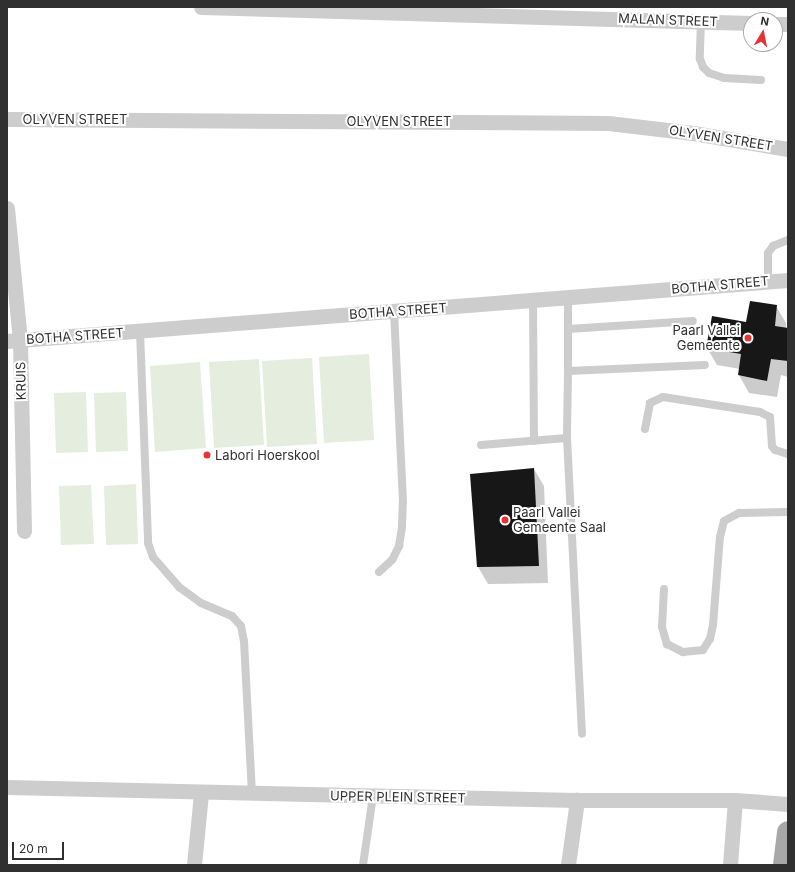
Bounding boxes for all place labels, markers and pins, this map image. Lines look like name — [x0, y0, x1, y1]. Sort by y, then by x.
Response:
place label: Paarl Vallei Gemeente — [673, 323, 740, 354]
marker: Paarl Vallei Gemeente — [743, 333, 753, 343]
place label: Labori Hoerskool — [215, 447, 320, 463]
marker: Labori Hoerskool — [202, 450, 212, 460]
place label: Paarl Vallei Gemeente Saal — [513, 505, 606, 536]
marker: Paarl Vallei Gemeente Saal — [500, 515, 510, 525]

